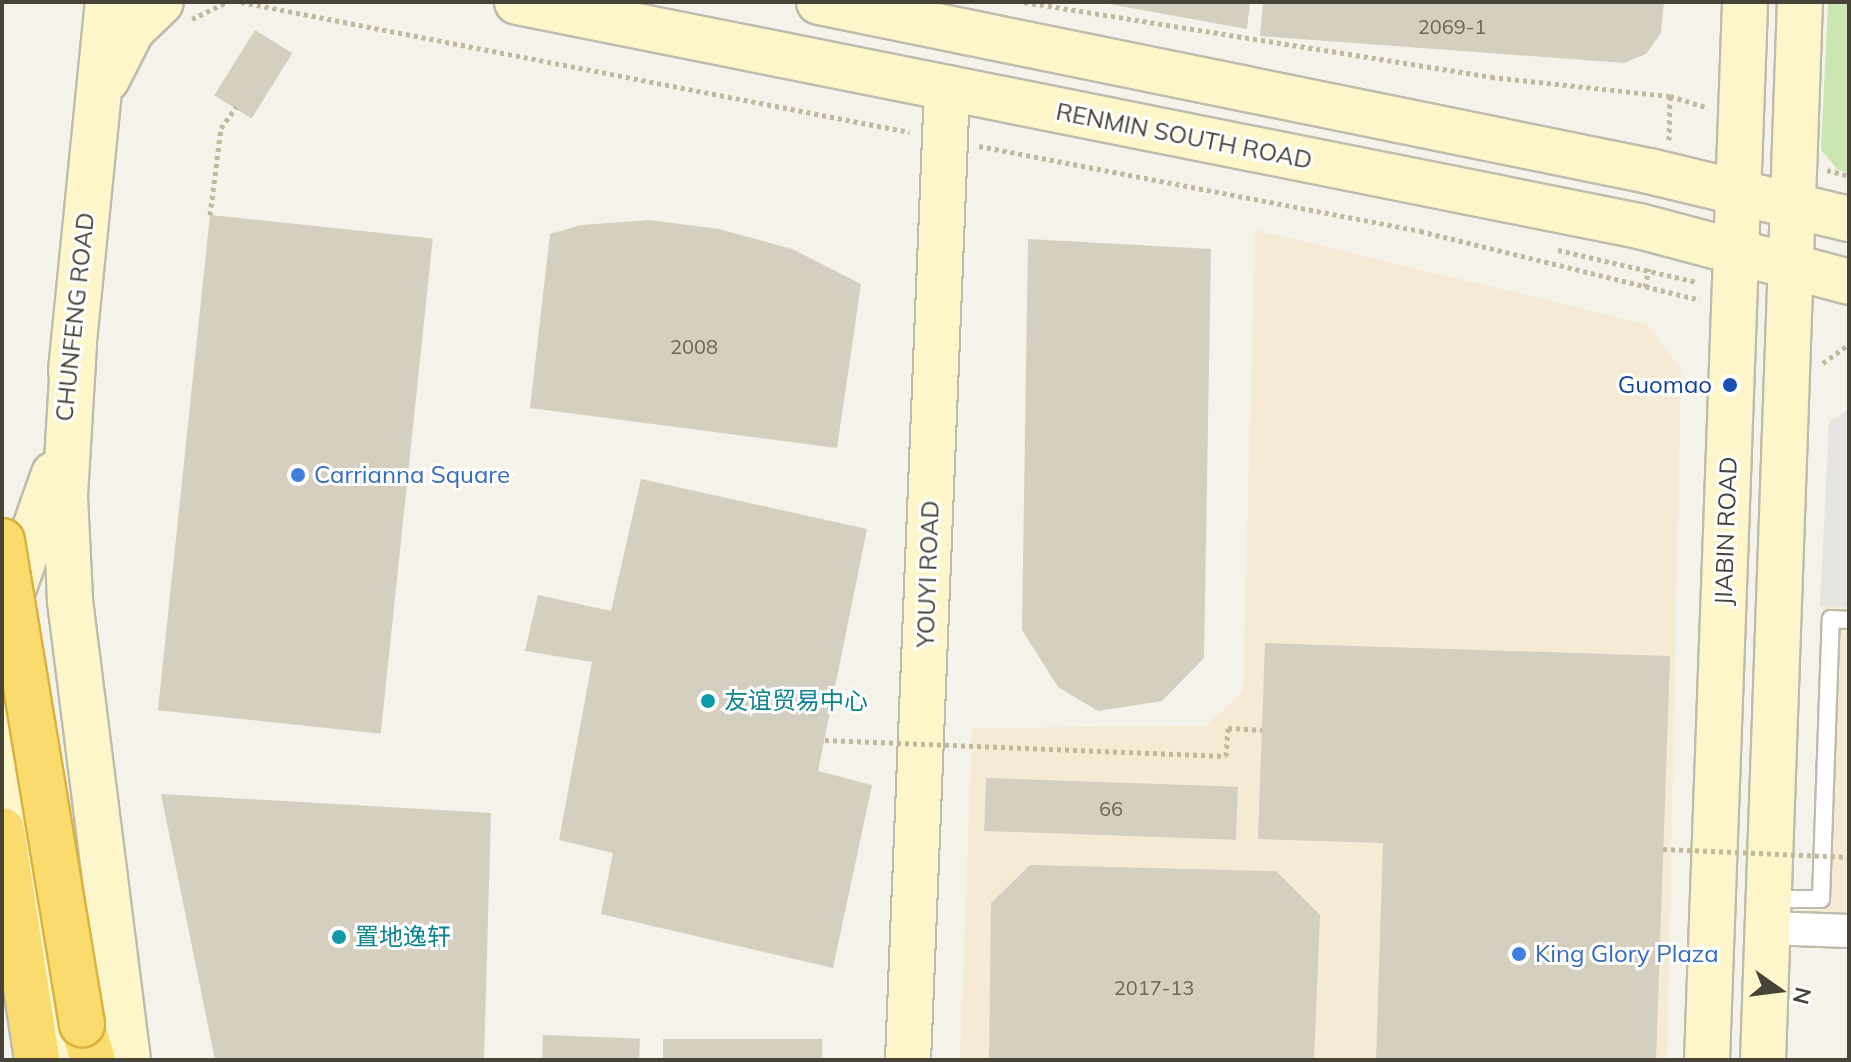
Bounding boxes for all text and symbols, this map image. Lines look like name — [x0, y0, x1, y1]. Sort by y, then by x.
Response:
house number: 2069-1 — [1418, 14, 1486, 38]
street label: RENMIN SOUTH ROAD — [1054, 97, 1314, 175]
street label: CHUNFENG ROAD — [50, 211, 100, 423]
house number: 2008 — [670, 334, 718, 358]
place label: Guomao — [1618, 371, 1712, 399]
marker: Guomao — [1719, 374, 1741, 396]
street label: JIABIN ROAD — [1709, 456, 1743, 606]
place label: Carrianna Square — [314, 461, 510, 489]
marker: Carrianna Square — [289, 466, 307, 484]
street label: YOUYI ROAD — [911, 500, 945, 648]
place label: 友谊贸易中心 — [724, 687, 868, 715]
marker: 友谊贸易中心 — [699, 692, 717, 710]
house number: 66 — [1099, 796, 1123, 820]
place label: 置地逸轩 — [355, 923, 451, 951]
marker: 置地逸轩 — [330, 928, 348, 946]
place label: King Glory Plaza — [1535, 940, 1719, 968]
marker: King Glory Plaza — [1510, 945, 1528, 963]
north arrow — [1739, 950, 1819, 1030]
house number: 2017-13 — [1114, 975, 1194, 999]
text: N — [1787, 984, 1818, 1007]

